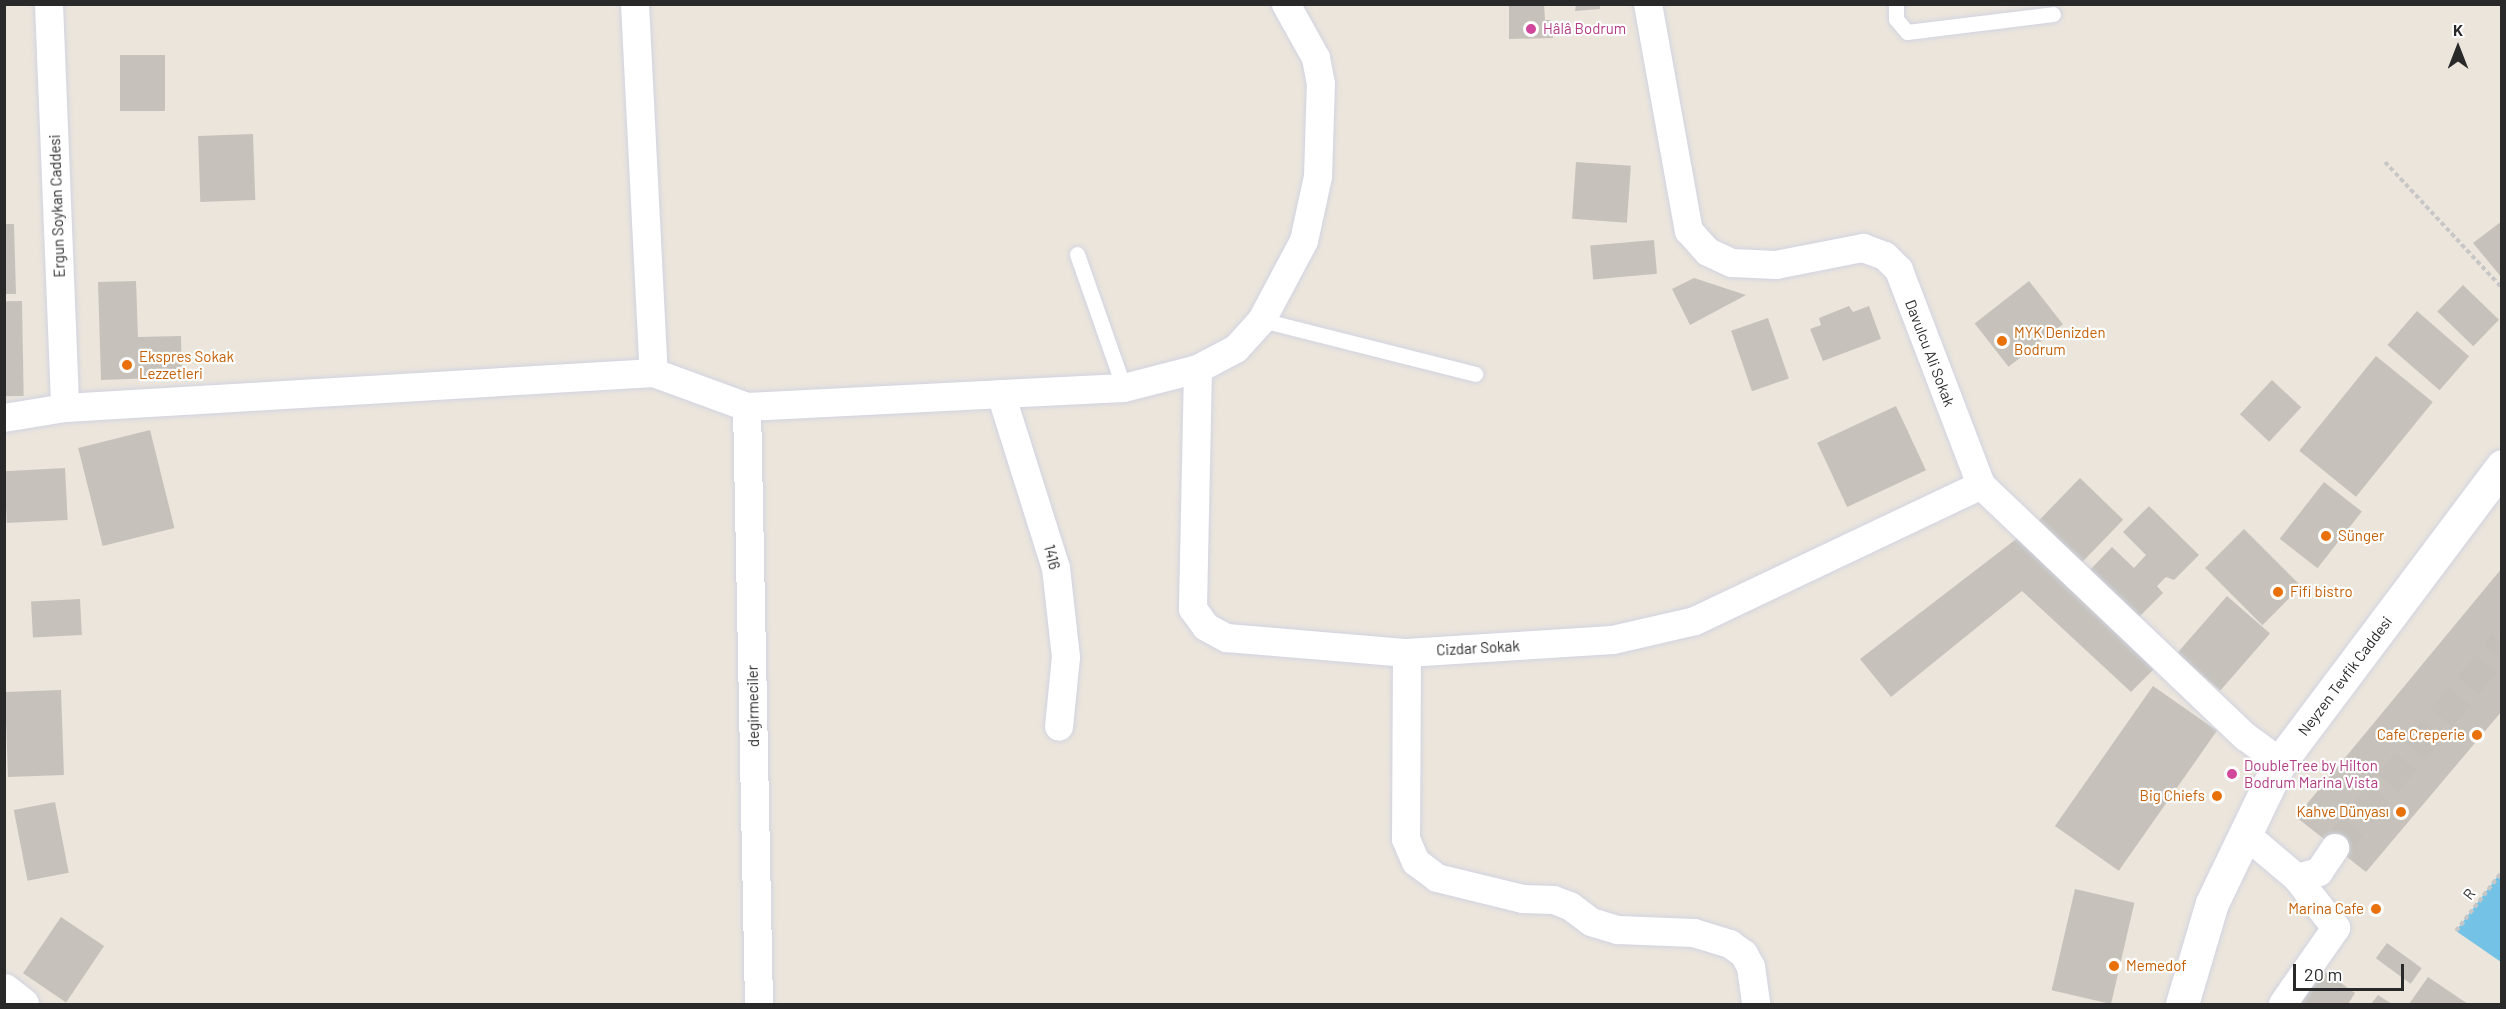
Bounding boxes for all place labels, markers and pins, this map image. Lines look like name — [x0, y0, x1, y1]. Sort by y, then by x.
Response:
place label: Hâlâ Bodrum — [1543, 20, 1626, 38]
marker: Hâlâ Bodrum — [1524, 22, 1538, 36]
place label: MYK Denizden Bodrum — [2014, 323, 2106, 358]
marker: MYK Denizden Bodrum — [1995, 334, 2009, 348]
place label: Ekspres Sokak Lezzetleri — [139, 347, 234, 382]
marker: Ekspres Sokak Lezzetleri — [120, 358, 134, 372]
place label: Sünger — [2338, 527, 2384, 545]
marker: Sünger — [2319, 529, 2333, 543]
place label: Fifi bistro — [2290, 583, 2353, 601]
marker: Fifi bistro — [2271, 585, 2285, 599]
place label: Cafe Creperie — [2377, 726, 2465, 744]
marker: Cafe Creperie — [2470, 728, 2484, 742]
place label: DoubleTree by Hilton Bodrum Marina Vista — [2244, 756, 2378, 791]
marker: DoubleTree by Hilton Bodrum Marina Vista — [2225, 767, 2239, 781]
place label: Big Chiefs — [2140, 787, 2205, 805]
marker: Big Chiefs — [2210, 789, 2224, 803]
place label: Kahve Dünyası — [2296, 803, 2389, 821]
marker: Kahve Dünyası — [2394, 805, 2408, 819]
place label: Marina Cafe — [2288, 900, 2364, 918]
marker: Marina Cafe — [2369, 902, 2383, 916]
place label: Memedof — [2126, 957, 2187, 975]
marker: Memedof — [2107, 959, 2121, 973]

